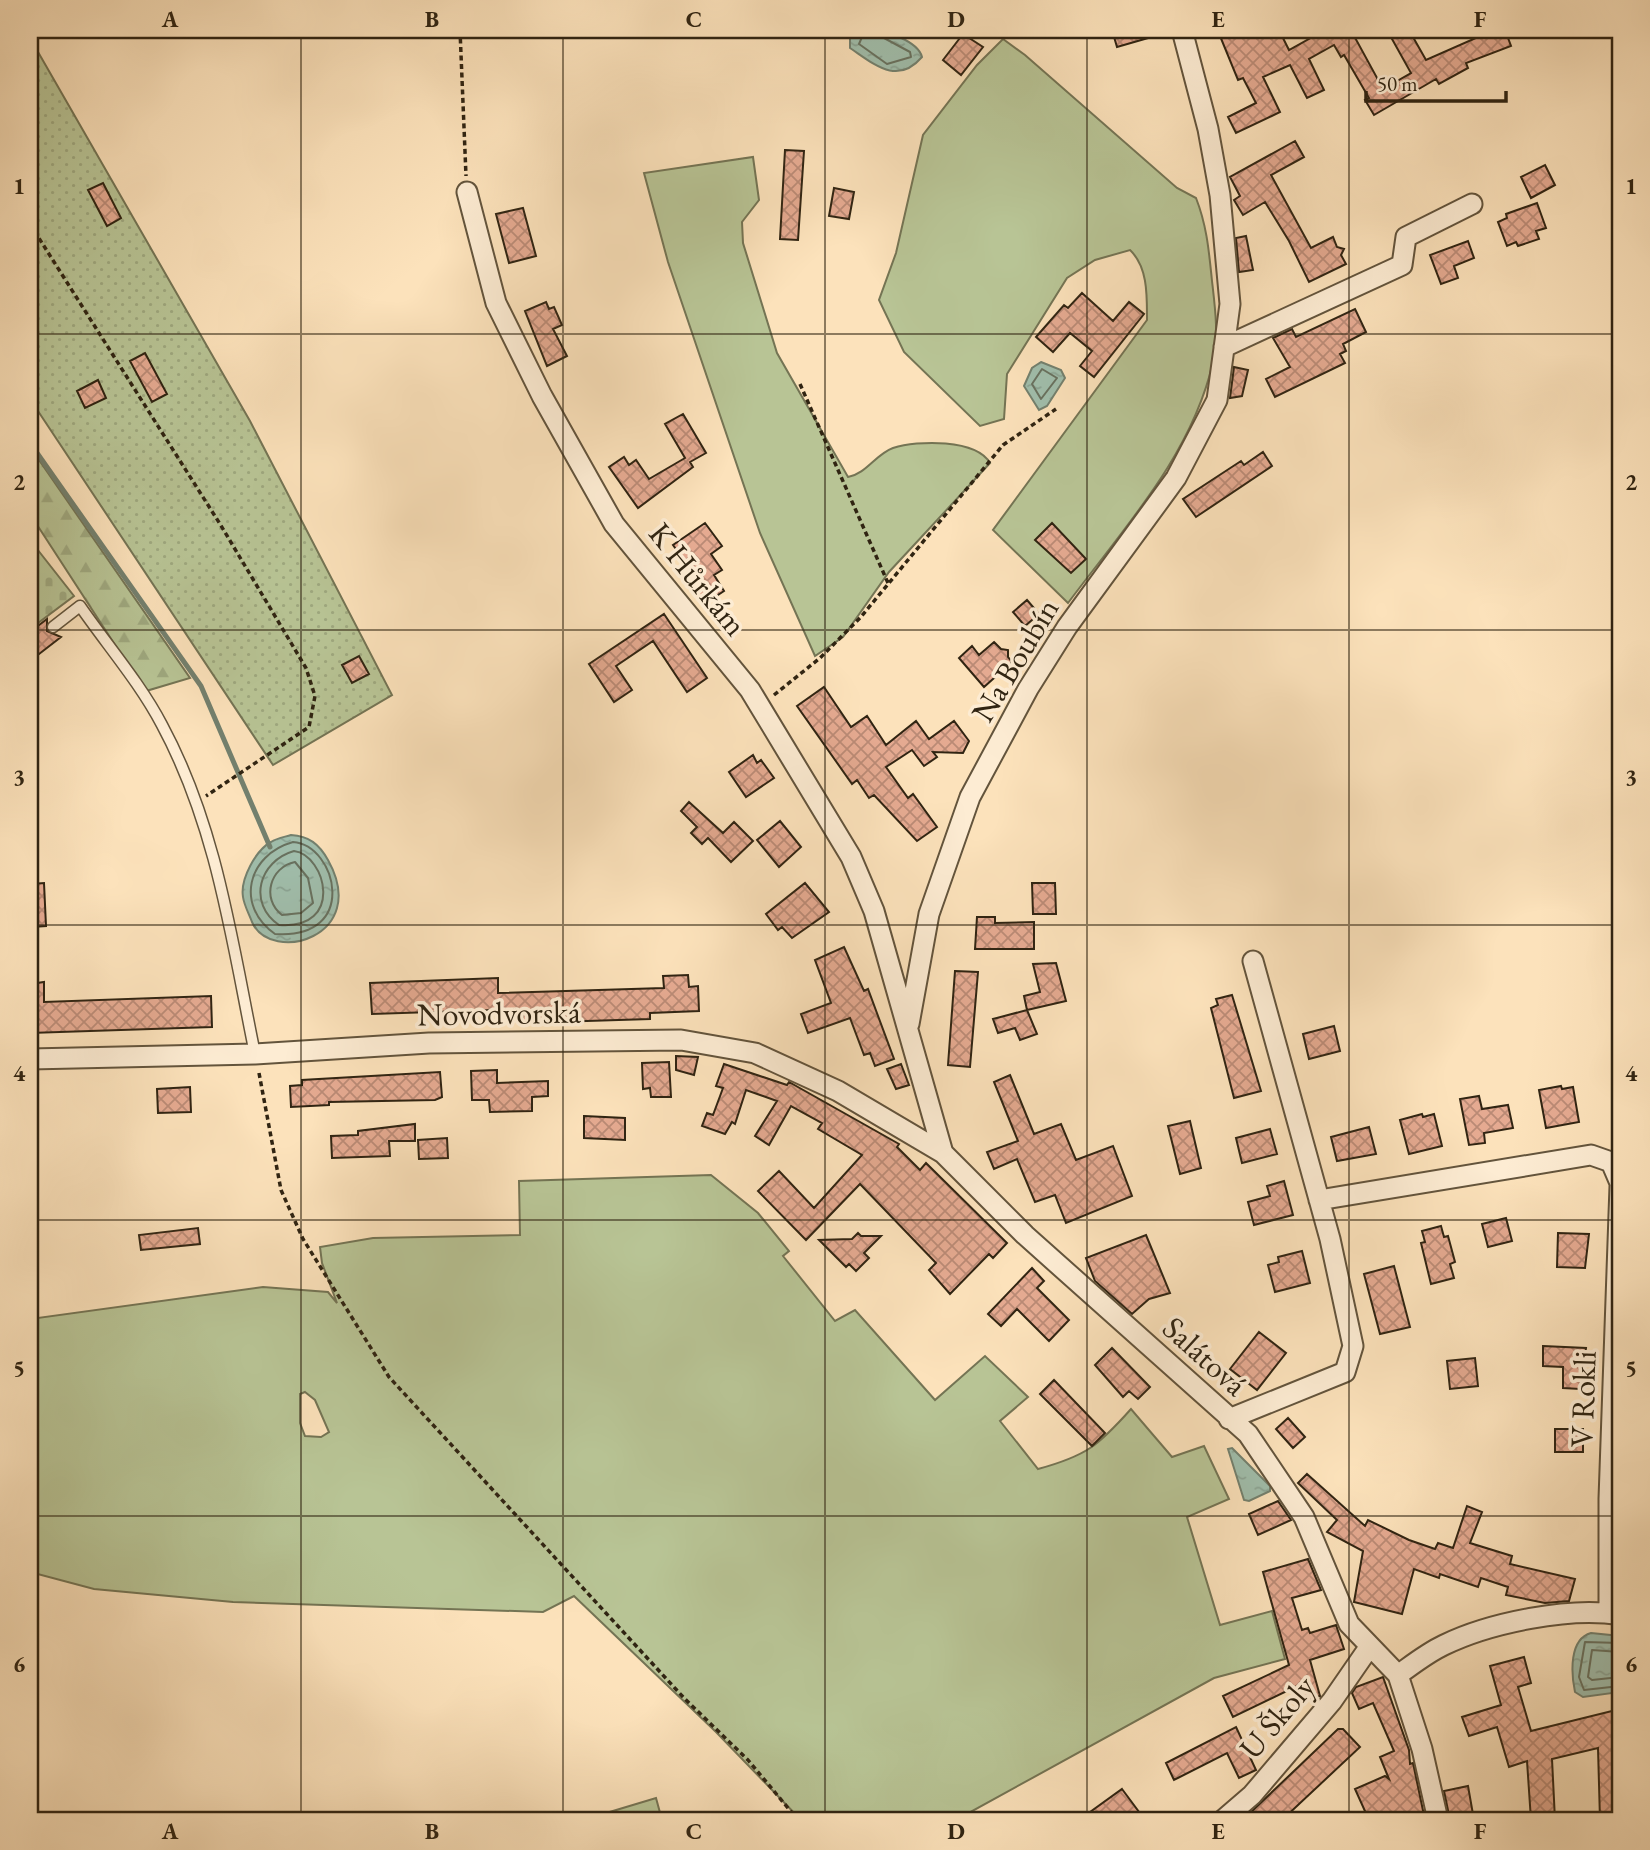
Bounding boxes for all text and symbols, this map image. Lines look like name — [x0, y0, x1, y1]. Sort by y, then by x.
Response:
text: A — [161, 4, 179, 34]
text: B — [425, 4, 439, 34]
text: C — [686, 4, 702, 34]
text: D — [947, 4, 965, 34]
text: E — [1211, 4, 1225, 34]
text: F — [1474, 4, 1487, 34]
scale bar — [1366, 60, 1506, 104]
text: 50 m — [1377, 70, 1418, 97]
text: 1 — [13, 171, 25, 201]
text: 1 — [1625, 171, 1637, 201]
text: 2 — [13, 467, 25, 497]
text: 2 — [1625, 467, 1637, 497]
street label: K Hůrkám — [639, 514, 757, 644]
street label: Na Boubín — [962, 590, 1068, 730]
text: 3 — [13, 762, 25, 792]
text: 3 — [1625, 762, 1637, 792]
street label: Novodvorská — [417, 991, 581, 1035]
text: 4 — [13, 1058, 26, 1088]
text: 4 — [1625, 1058, 1638, 1088]
street label: Salátová — [1154, 1307, 1256, 1405]
street label: V Rokli — [1560, 1350, 1606, 1448]
text: 5 — [13, 1353, 25, 1383]
text: 5 — [1625, 1353, 1637, 1383]
text: 6 — [13, 1649, 25, 1679]
text: 6 — [1625, 1649, 1637, 1679]
street label: U Školy — [1230, 1666, 1325, 1768]
text: A — [161, 1816, 179, 1846]
text: B — [425, 1816, 439, 1846]
text: C — [686, 1816, 702, 1846]
text: D — [947, 1816, 965, 1846]
text: E — [1211, 1816, 1225, 1846]
text: F — [1474, 1816, 1487, 1846]

